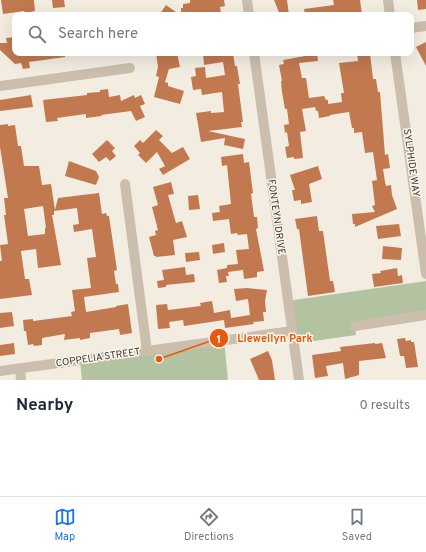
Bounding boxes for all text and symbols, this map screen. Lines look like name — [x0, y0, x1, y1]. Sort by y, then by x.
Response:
search box — [12, 12, 414, 56]
icon: search — [26, 23, 48, 45]
text: Search here — [58, 25, 138, 44]
street label: SYLPHIDE WAY — [400, 128, 422, 198]
street label: FONTEYN DRIVE — [264, 179, 288, 255]
callout: Llewellyn Park — [209, 327, 320, 350]
text: 1 — [217, 332, 221, 348]
text: Llewellyn Park — [237, 332, 313, 346]
street label: COPPELIA STREET — [55, 346, 141, 370]
text: Nearby — [16, 395, 73, 417]
text: 0 results — [359, 398, 410, 414]
tab: Map — [54, 506, 76, 544]
tab: Directions — [184, 506, 234, 544]
tab: Saved — [342, 506, 372, 544]

